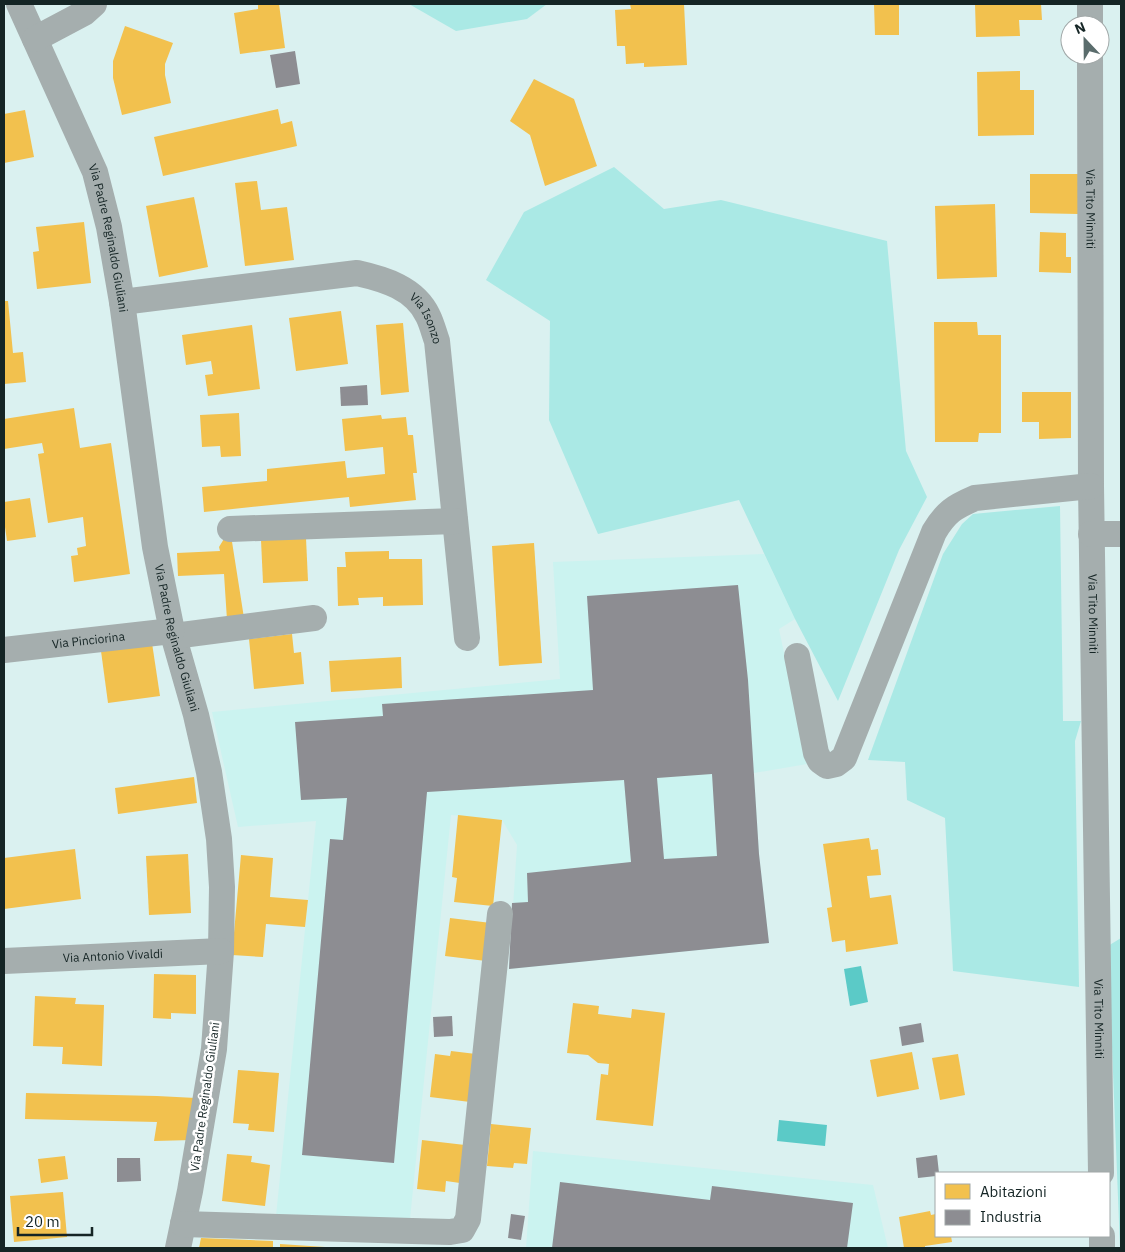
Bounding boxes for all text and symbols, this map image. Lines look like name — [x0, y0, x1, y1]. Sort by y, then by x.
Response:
north arrow — [1060, 15, 1110, 65]
text: N — [1072, 18, 1088, 38]
street label: Via Padre Reginaldo Giuliani — [85, 161, 131, 313]
street label: Via Tito Minniti — [1083, 169, 1098, 249]
street label: Via Isonzo — [407, 289, 445, 346]
street label: Via Padre Reginaldo Giuliani — [152, 563, 203, 713]
street label: Via Tito Minniti — [1085, 574, 1101, 654]
street label: Via Pinciorina — [51, 628, 126, 652]
street label: Via Antonio Vivaldi — [62, 946, 163, 965]
street label: Via Tito Minniti — [1091, 979, 1107, 1059]
street label: Via Padre Reginaldo Giuliani — [187, 1021, 222, 1173]
legend — [935, 1172, 1110, 1237]
text: Abitazioni — [980, 1182, 1047, 1201]
scale bar — [18, 1204, 91, 1236]
text: Industria — [980, 1207, 1041, 1226]
text: 20 m — [25, 1212, 60, 1231]

